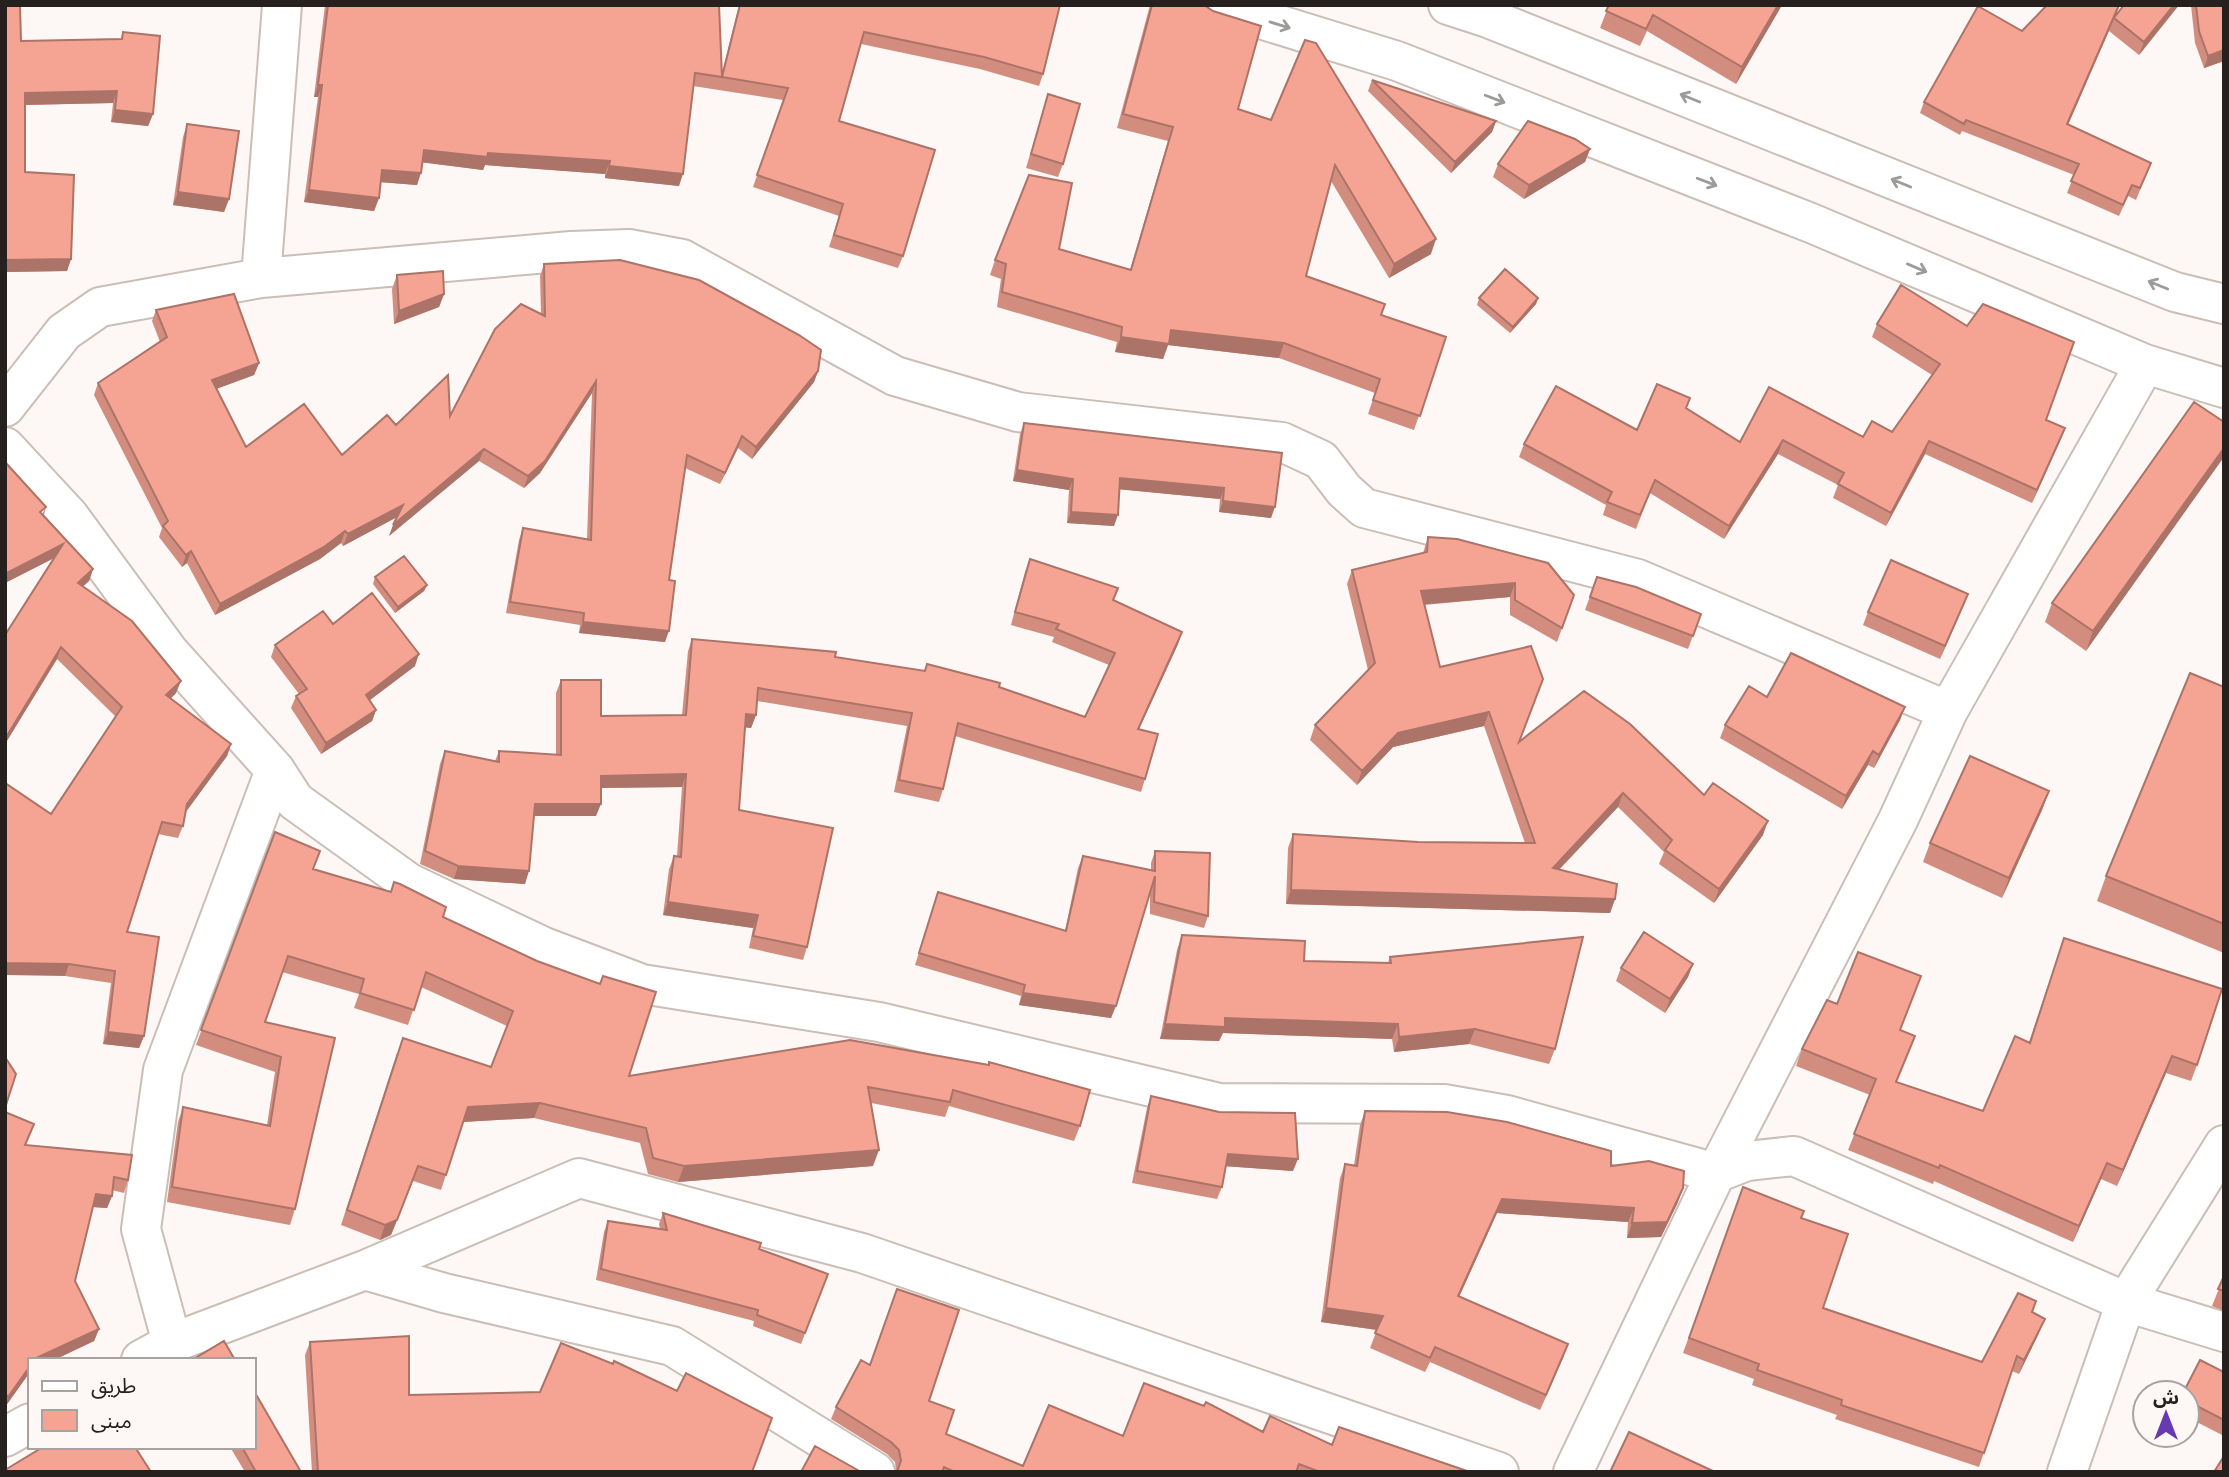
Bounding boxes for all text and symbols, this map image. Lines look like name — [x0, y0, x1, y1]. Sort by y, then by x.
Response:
one-way arrow — [1269, 20, 1291, 33]
one-way arrow — [1680, 91, 1701, 104]
one-way arrow — [1484, 94, 1505, 107]
one-way arrow — [1891, 175, 1913, 188]
one-way arrow — [1695, 177, 1717, 190]
one-way arrow — [1906, 262, 1928, 275]
one-way arrow — [2148, 278, 2170, 291]
legend — [28, 1358, 256, 1449]
text: طريق — [91, 1371, 136, 1401]
north arrow — [2131, 1379, 2201, 1449]
text: ش — [2153, 1385, 2179, 1412]
text: مبنى — [91, 1406, 132, 1436]

